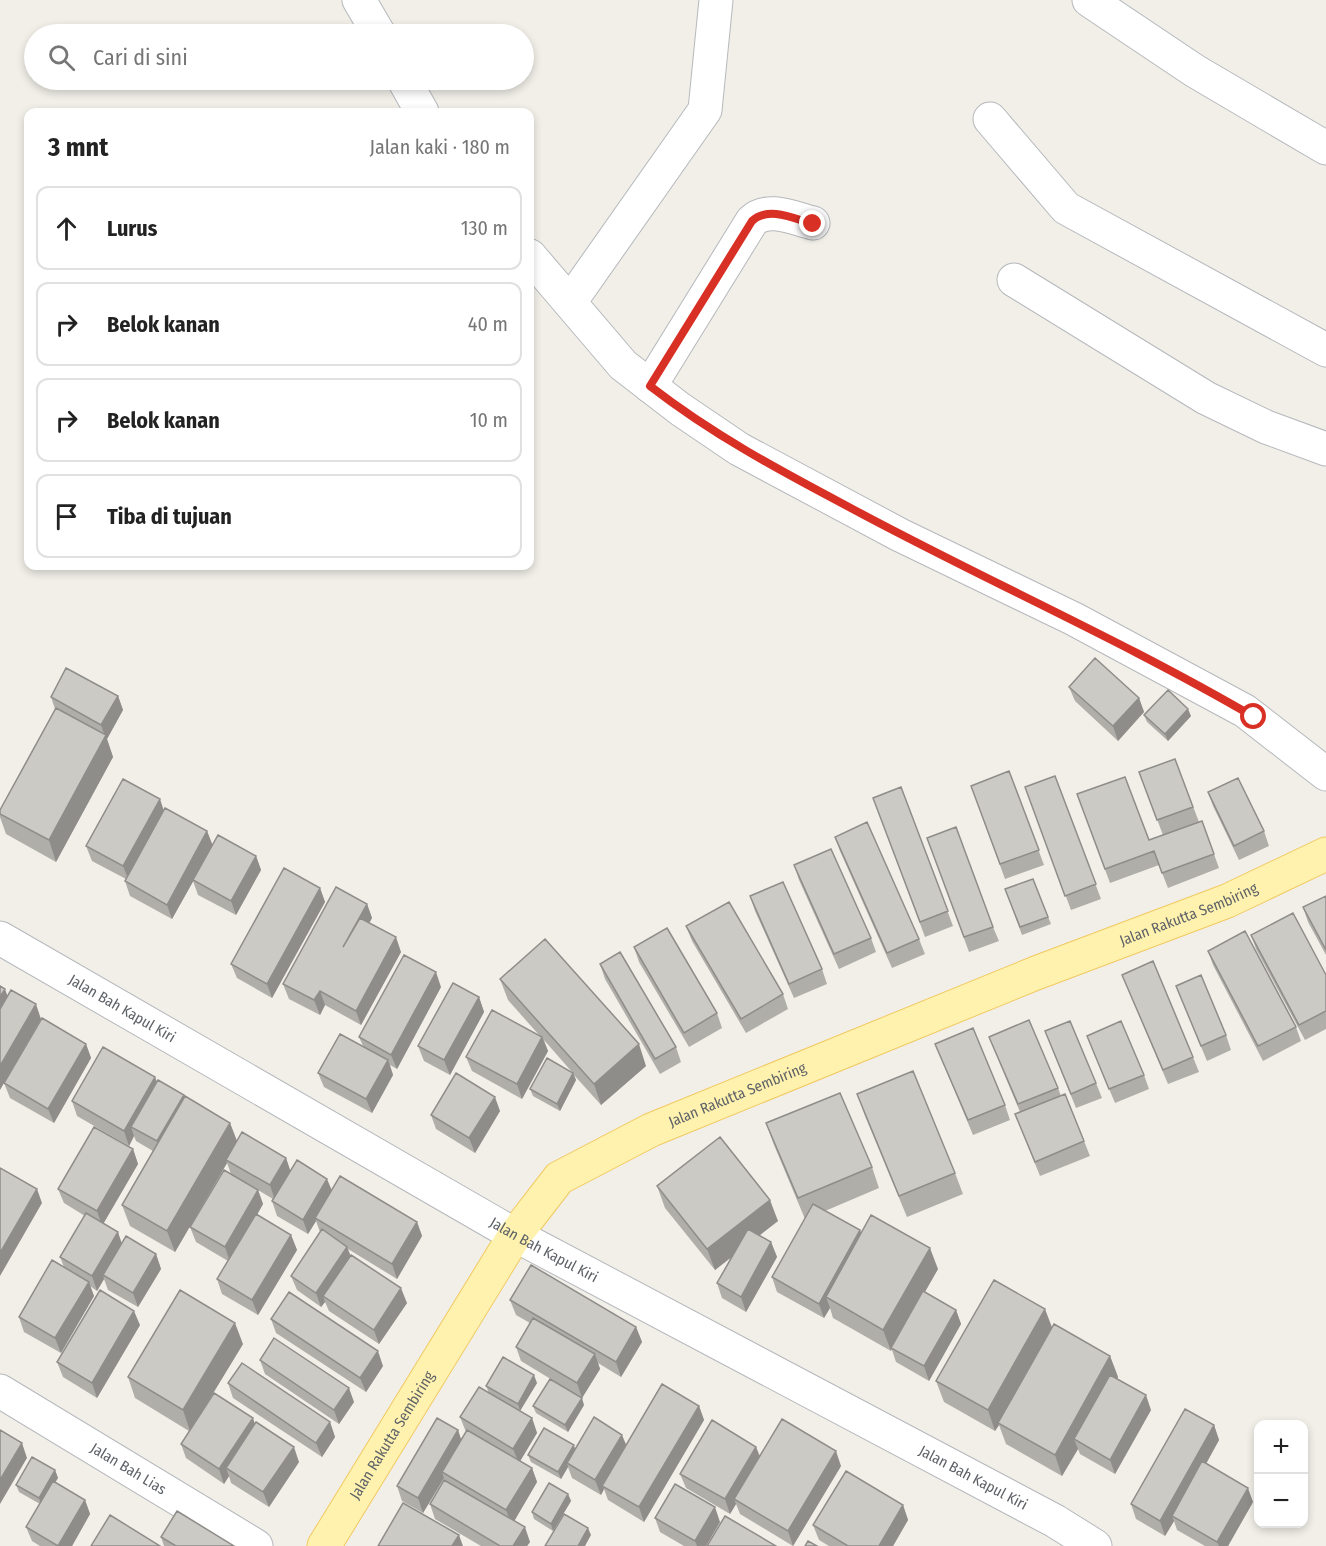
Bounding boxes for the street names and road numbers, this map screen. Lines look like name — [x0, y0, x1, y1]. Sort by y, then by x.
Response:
street label: Jalan Rakutta Sembiring — [1117, 879, 1261, 950]
street label: Jalan Bah Kapul Kiri — [66, 971, 179, 1046]
street label: Jalan Rakutta Sembiring — [666, 1059, 809, 1131]
street label: Jalan Bah Kapul Kiri — [487, 1213, 601, 1286]
street label: Jalan Rakutta Sembiring — [346, 1368, 438, 1503]
street label: Jalan Bah Lias — [87, 1439, 169, 1498]
street label: Jalan Bah Kapul Kiri — [916, 1442, 1031, 1514]

